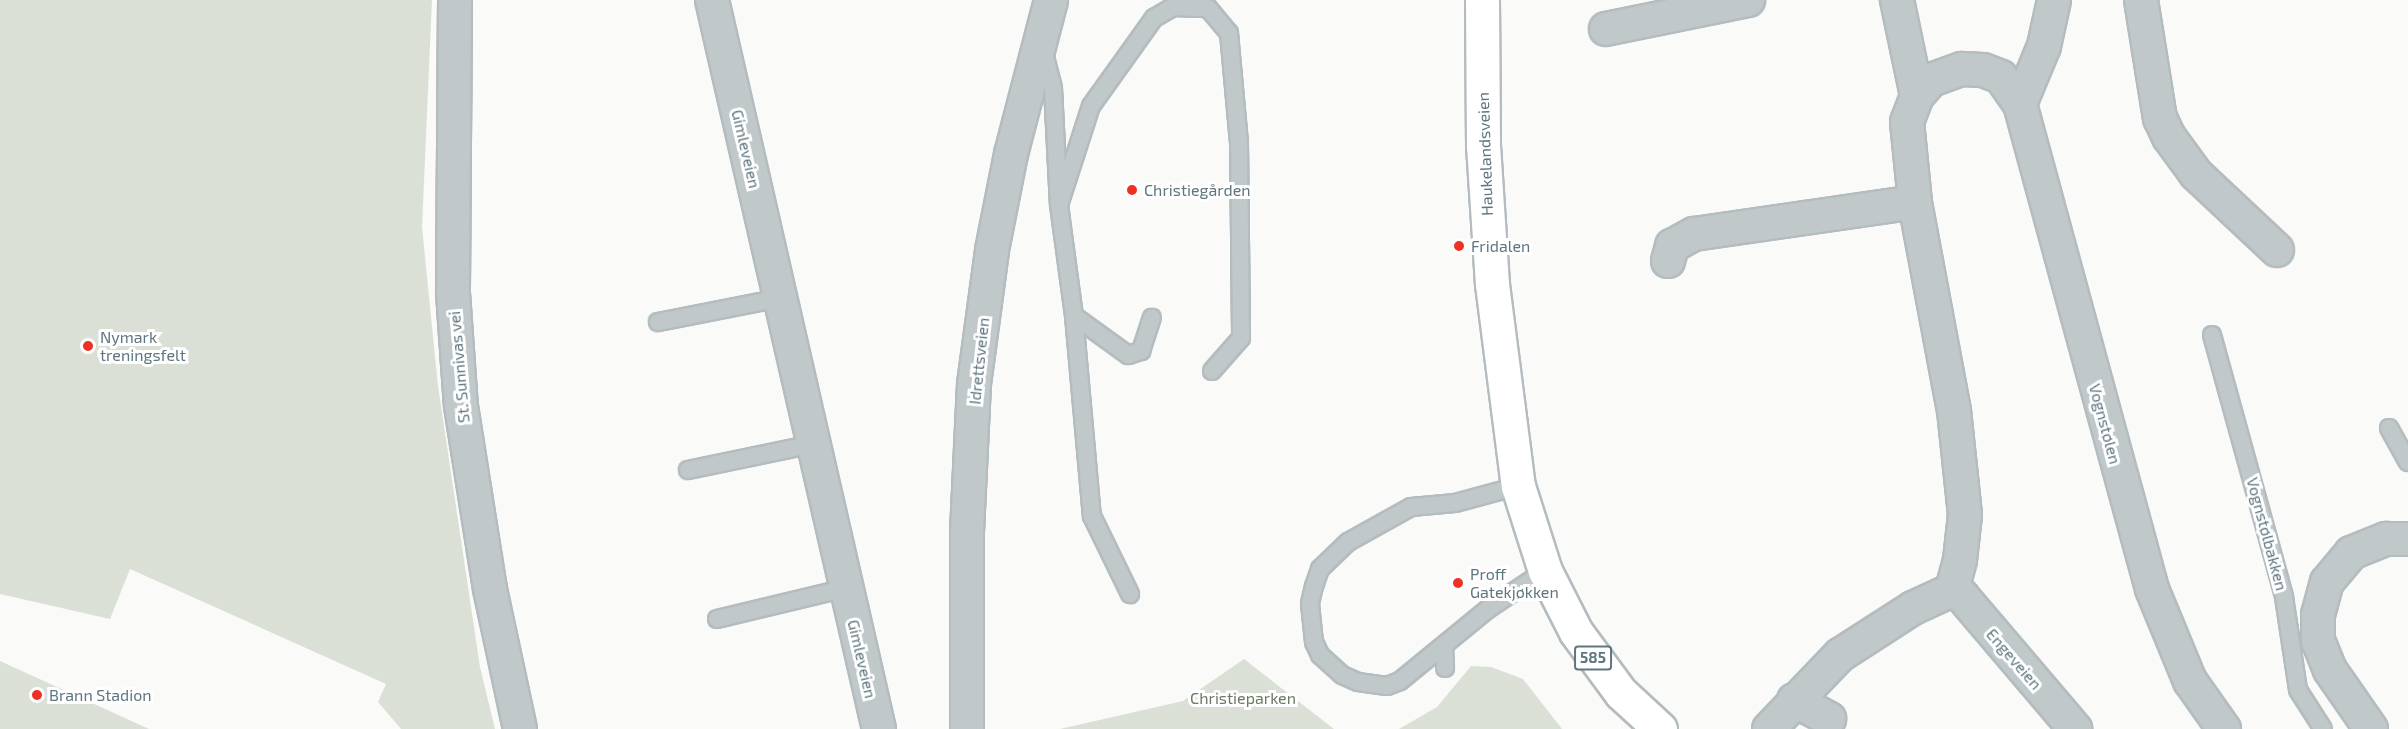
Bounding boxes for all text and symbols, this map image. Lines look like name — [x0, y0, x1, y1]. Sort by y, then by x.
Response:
street label: Haukelandsveien — [1473, 92, 1497, 216]
street label: Gimleveien — [728, 108, 764, 190]
place label: Christiegården — [1144, 180, 1251, 200]
marker: Christiegården — [1125, 183, 1139, 197]
place label: Fridalen — [1471, 236, 1530, 256]
marker: Fridalen — [1452, 239, 1466, 253]
street label: St. Sunnivas vei — [445, 310, 473, 424]
street label: Idrettsveien — [965, 317, 993, 405]
place label: Nymark treningsfelt — [100, 327, 186, 365]
marker: Nymark treningsfelt — [81, 339, 95, 353]
street label: Vognstølen — [2085, 382, 2125, 466]
street label: Vognstølbakken — [2243, 475, 2291, 593]
place label: Proff Gatekjøkken — [1470, 564, 1559, 602]
marker: Proff Gatekjøkken — [1451, 576, 1465, 590]
street label: Gimleveien — [844, 618, 880, 700]
street label: Engeveien — [1982, 625, 2046, 693]
road number: 585 — [1574, 646, 1612, 670]
place label: Brann Stadion — [49, 685, 152, 705]
marker: Brann Stadion — [30, 688, 44, 702]
park label: Christieparken — [1190, 688, 1296, 708]

